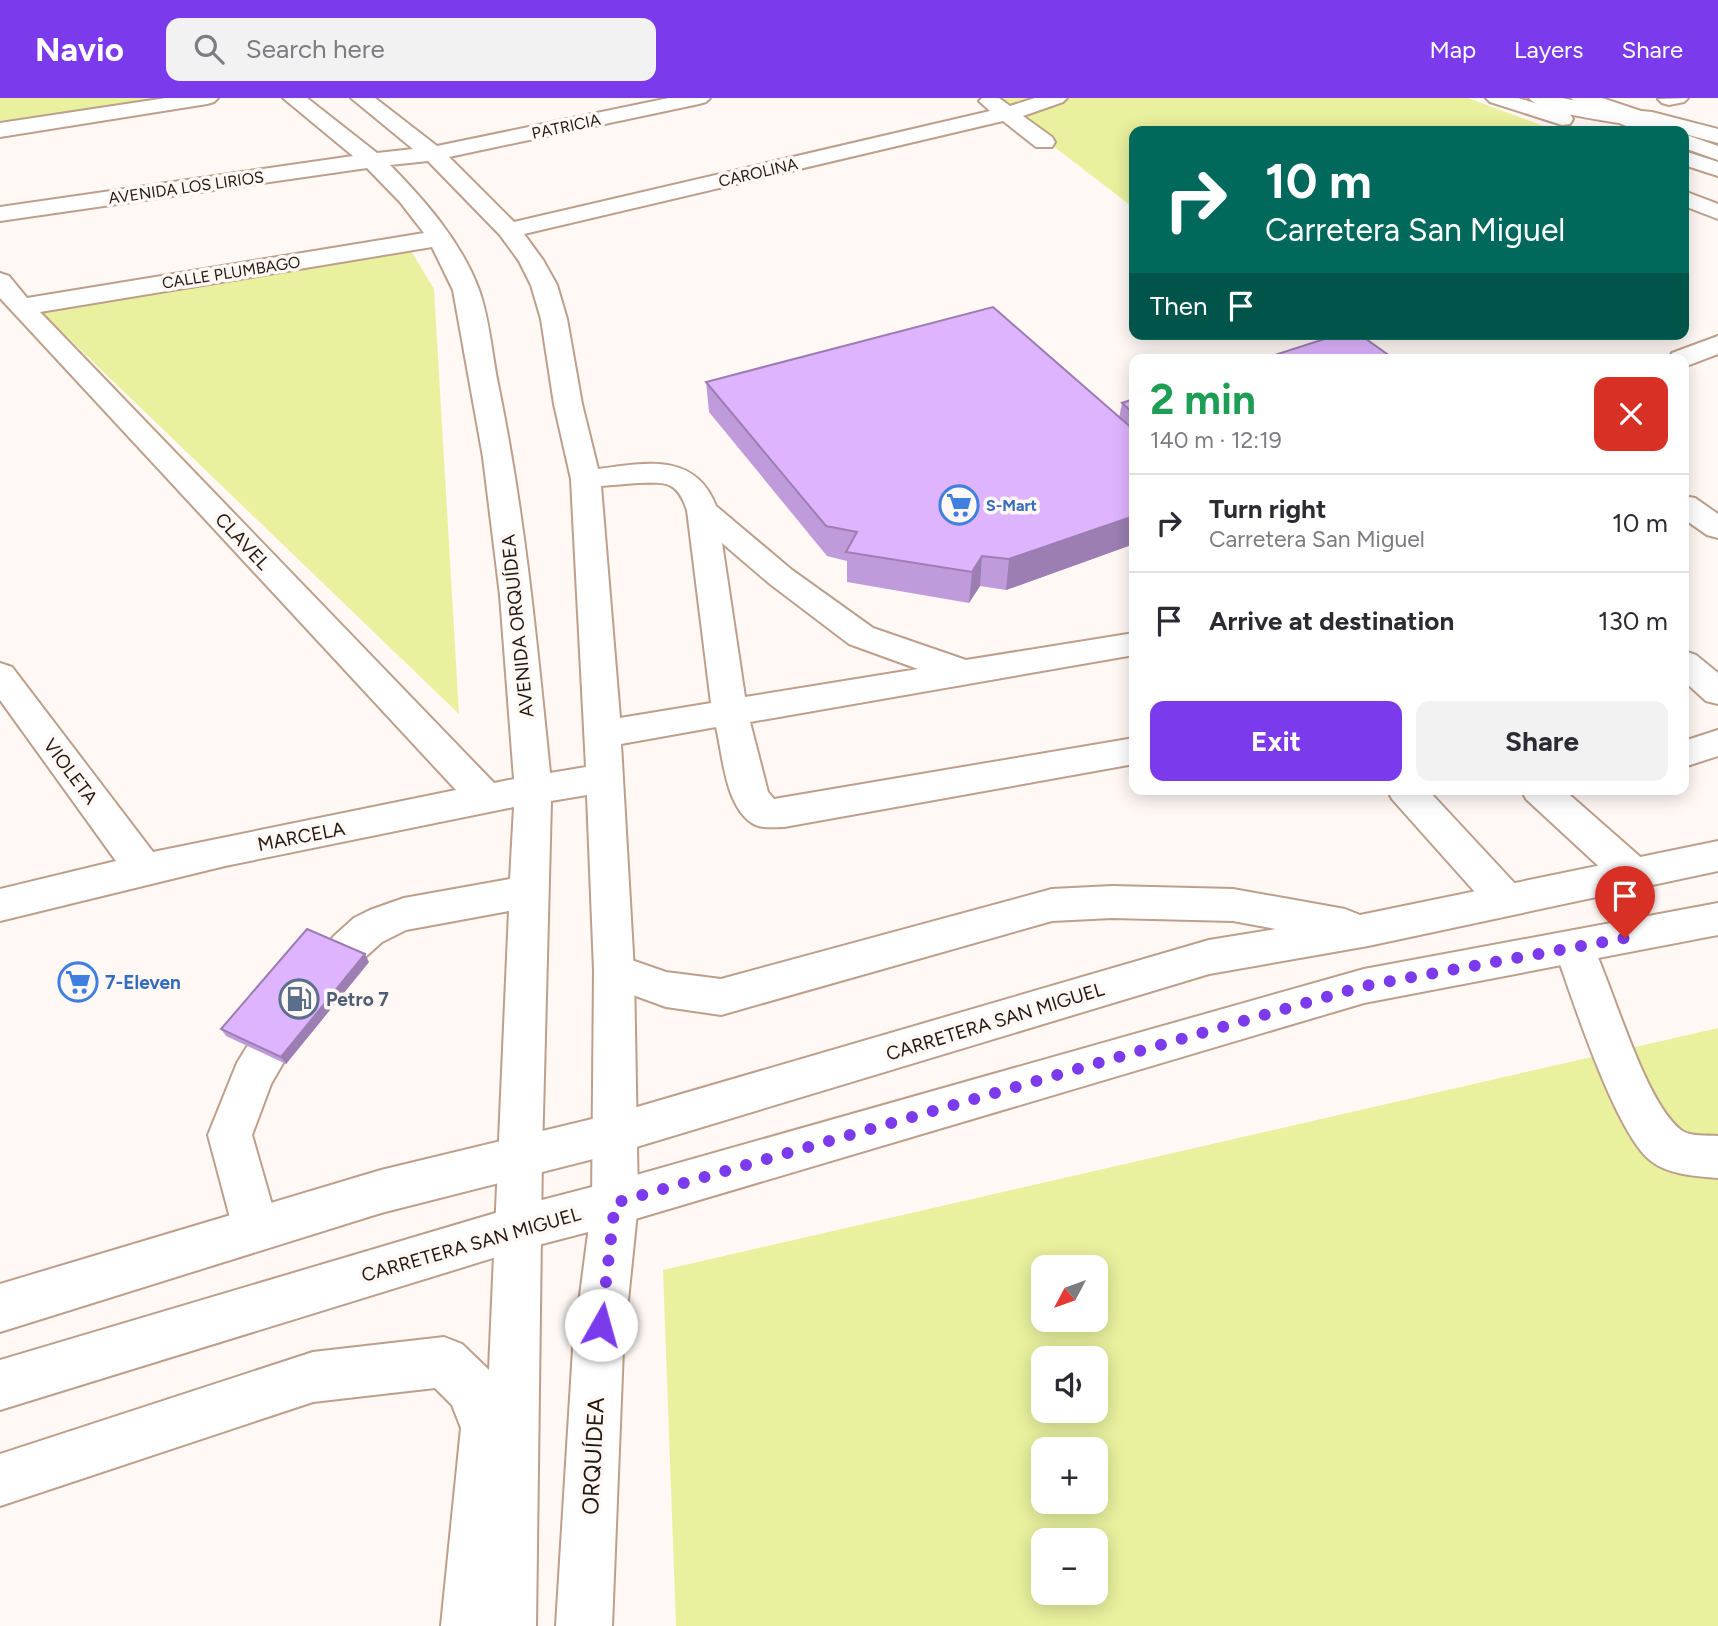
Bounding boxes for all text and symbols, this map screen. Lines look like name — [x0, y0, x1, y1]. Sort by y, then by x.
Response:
search box — [166, 18, 656, 81]
text: Navio — [35, 30, 124, 69]
icon: search — [190, 30, 228, 68]
text: Search here — [246, 33, 385, 65]
text: Map — [1429, 35, 1476, 64]
text: Layers — [1514, 35, 1583, 64]
text: Share — [1621, 35, 1683, 64]
street label: PATRICIA — [530, 110, 602, 143]
text: 10 m — [1265, 151, 1372, 210]
street label: CAROLINA — [717, 154, 800, 191]
icon: right — [1150, 154, 1241, 245]
street label: AVENIDA LOS LIRIOS — [107, 167, 265, 208]
text: Carretera San Miguel — [1265, 211, 1565, 249]
street label: CALLE PLUMBAGO — [161, 252, 302, 293]
icon: arrive — [1222, 287, 1260, 325]
text: Then — [1150, 290, 1208, 322]
text: 2 min — [1150, 374, 1256, 425]
button: close — [1594, 377, 1668, 451]
text: 140 m · 12:19 — [1150, 426, 1282, 454]
supermarket icon: S-Mart — [938, 484, 980, 526]
text: Turn right — [1209, 493, 1326, 525]
place label: S-Mart — [986, 496, 1037, 515]
icon: right — [1150, 504, 1188, 542]
text: 10 m — [1612, 507, 1668, 539]
street label: CLAVEL — [210, 508, 275, 575]
text: Carretera San Miguel — [1209, 525, 1425, 553]
street label: AVENIDA ORQUÍDEA — [496, 533, 539, 719]
icon: arrive — [1150, 602, 1188, 640]
text: Arrive at destination — [1209, 605, 1454, 637]
text: 130 m — [1598, 605, 1668, 637]
button: Exit — [1150, 701, 1402, 781]
button: Share — [1416, 701, 1668, 781]
street label: VIOLETA — [38, 734, 103, 809]
street label: MARCELA — [255, 817, 347, 856]
pin — [1595, 866, 1655, 938]
icon: arrive — [1606, 877, 1644, 915]
supermarket icon: 7-Eleven — [57, 961, 99, 1003]
place label: 7-Eleven — [105, 971, 181, 994]
street label: CARRETERA SAN MIGUEL — [883, 977, 1107, 1066]
fuel station icon: Petro 7 — [278, 978, 320, 1020]
place label: Petro 7 — [326, 988, 389, 1011]
street label: CARRETERA SAN MIGUEL — [359, 1202, 584, 1287]
north arrow — [1031, 1255, 1108, 1332]
map controls — [1031, 1255, 1108, 1605]
position arrow — [564, 1288, 638, 1362]
button: sound — [1031, 1346, 1108, 1423]
street label: ORQUÍDEA — [576, 1396, 610, 1516]
button: + — [1031, 1437, 1108, 1514]
button: − — [1031, 1528, 1108, 1605]

